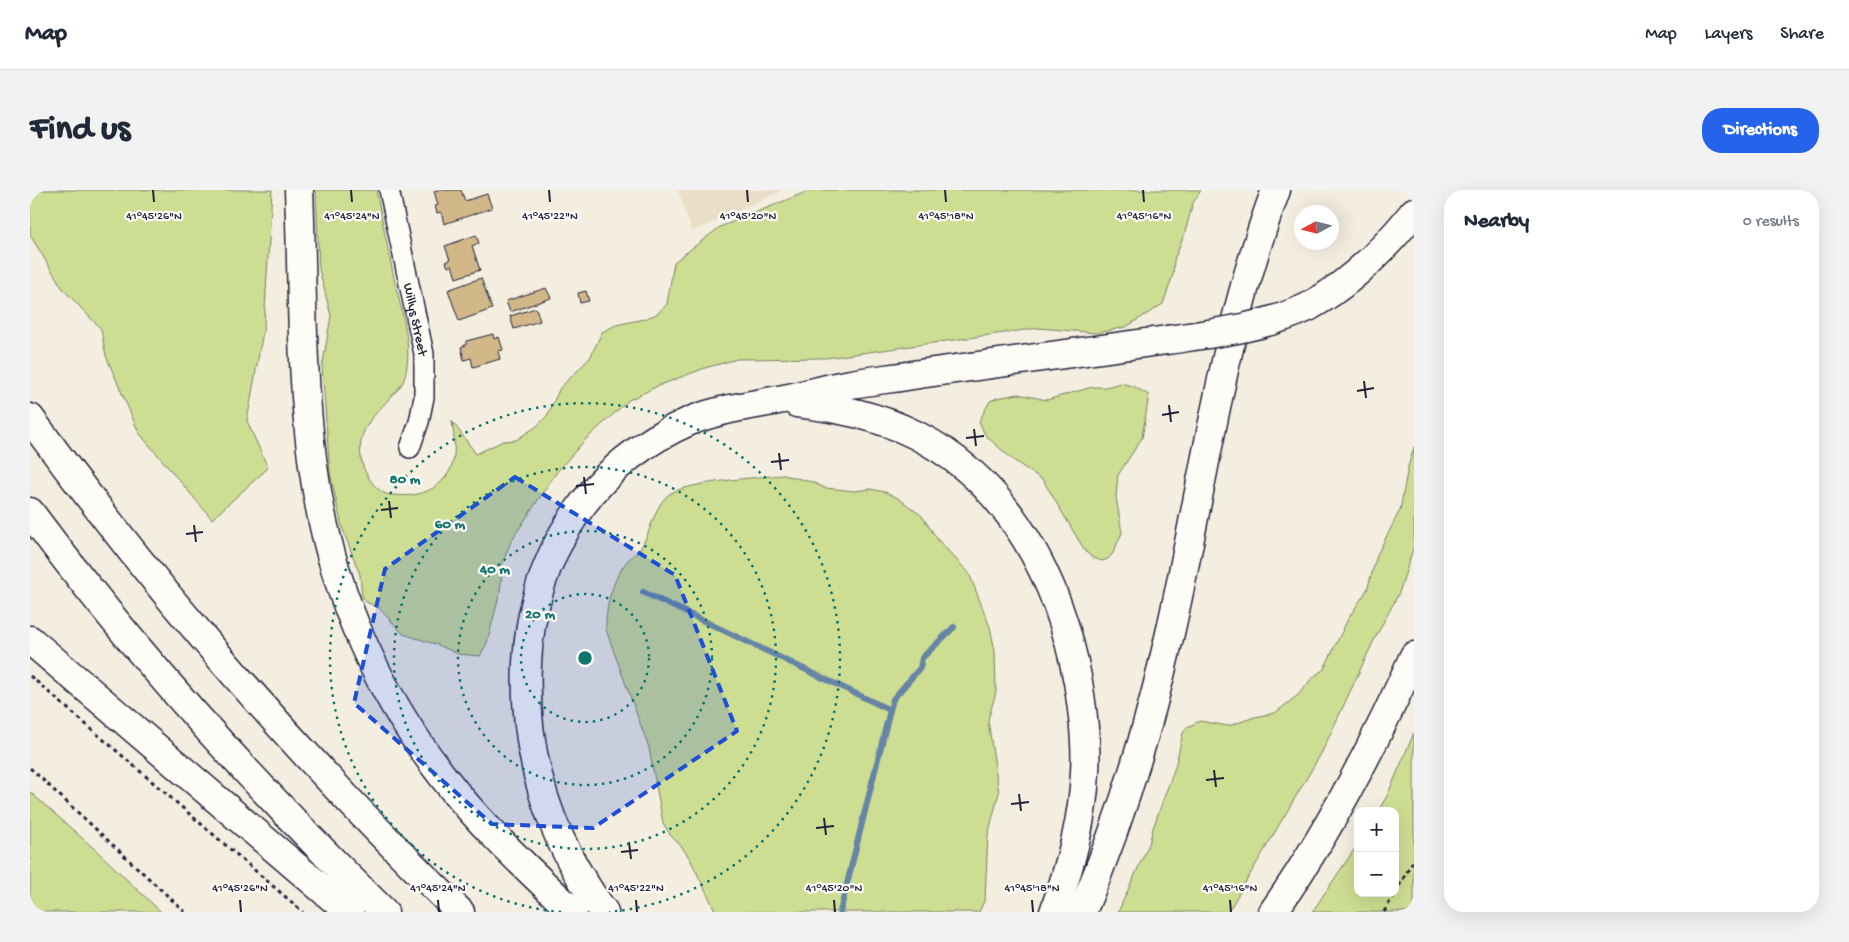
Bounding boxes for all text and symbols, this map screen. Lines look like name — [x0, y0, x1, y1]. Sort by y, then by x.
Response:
text: Map — [25, 20, 67, 49]
text: Map — [1645, 24, 1677, 45]
text: Layers — [1705, 24, 1752, 45]
text: Share — [1780, 24, 1824, 45]
button: Directions — [1702, 108, 1819, 153]
text: Find us — [30, 110, 130, 151]
north arrow — [1294, 205, 1339, 250]
text: 41°45'26"N — [126, 210, 182, 224]
text: 41°45'24"N — [324, 210, 380, 224]
text: 41°45'22"N — [522, 210, 578, 224]
text: 41°45'20"N — [720, 210, 776, 224]
text: 41°45'18"N — [918, 210, 974, 224]
text: 41°45'16"N — [1117, 210, 1172, 224]
text: Nearby — [1464, 210, 1529, 235]
text: 0 results — [1743, 213, 1799, 232]
street label: Willys Street — [398, 282, 430, 359]
text: 80 m — [390, 471, 421, 489]
text: 60 m — [435, 516, 466, 534]
text: 40 m — [479, 561, 510, 579]
text: 20 m — [525, 606, 555, 624]
centre of rings — [576, 649, 594, 667]
map controls — [1354, 807, 1399, 897]
button: + — [1354, 807, 1399, 852]
button: − — [1354, 852, 1399, 897]
text: 41°45'26"N — [212, 882, 268, 896]
text: 41°45'24"N — [410, 882, 466, 896]
text: 41°45'22"N — [608, 882, 664, 896]
text: 41°45'20"N — [806, 882, 862, 896]
text: 41°45'18"N — [1004, 882, 1060, 896]
text: 41°45'16"N — [1203, 882, 1258, 896]

